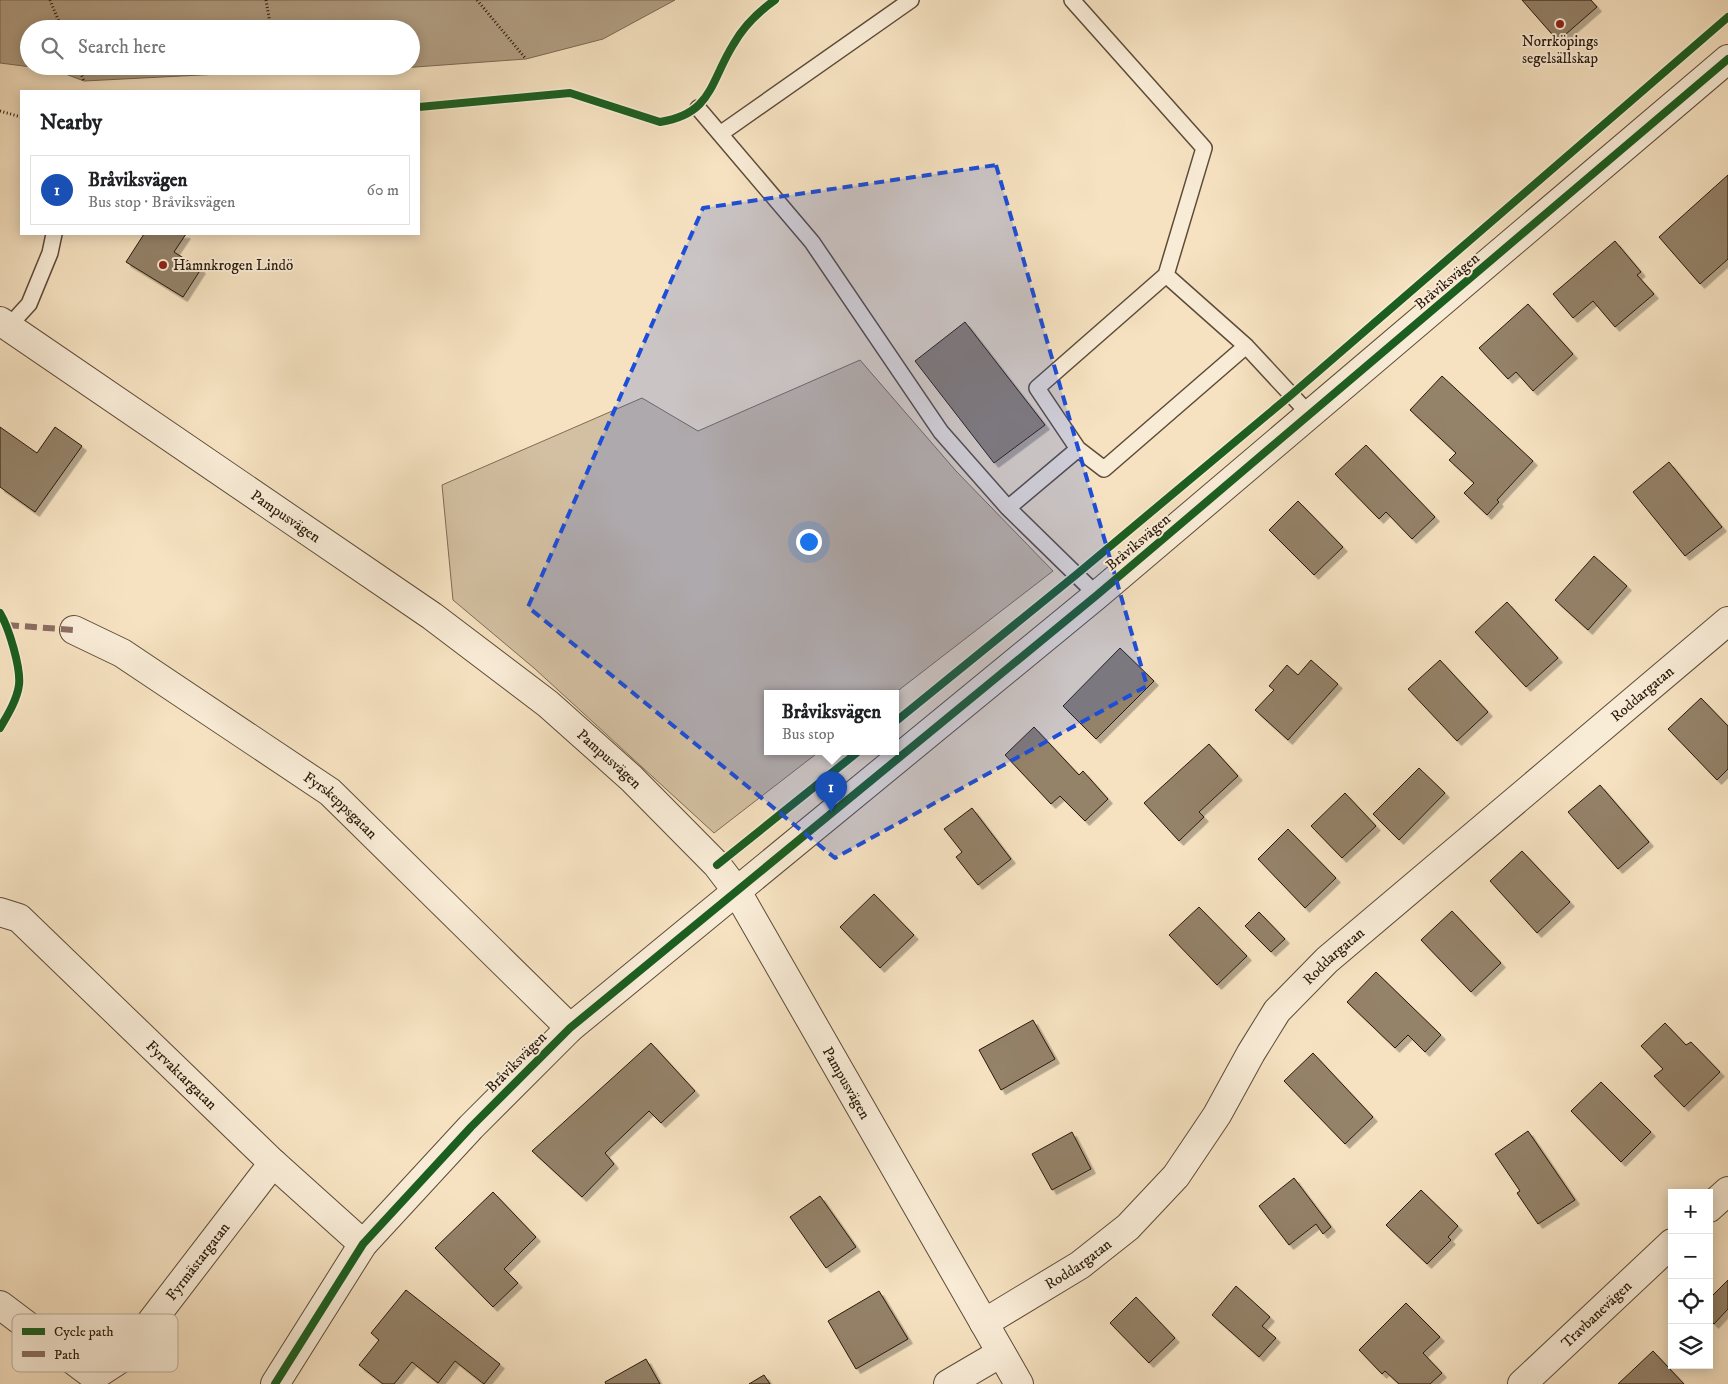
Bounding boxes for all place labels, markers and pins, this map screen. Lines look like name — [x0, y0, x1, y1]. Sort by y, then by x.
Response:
marker: Norrköpings segelsällskap — [1554, 18, 1566, 30]
place label: Norrköpings segelsällskap — [1522, 32, 1598, 68]
place label: Hamnkrogen Lindö — [173, 256, 293, 275]
marker: Hamnkrogen Lindö — [157, 259, 169, 271]
pin: 1 — [815, 771, 847, 812]

